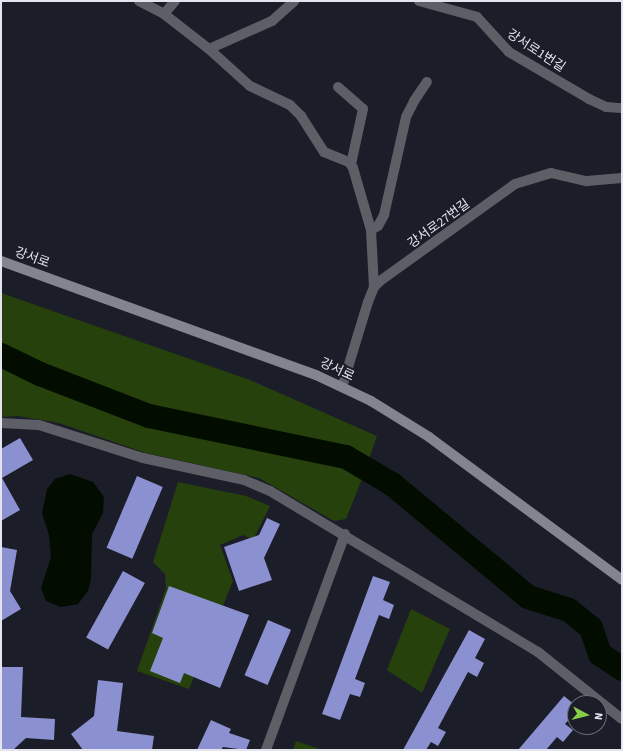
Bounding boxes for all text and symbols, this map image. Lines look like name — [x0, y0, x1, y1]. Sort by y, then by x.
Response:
street label: 강서로1번길 — [504, 26, 568, 76]
street label: 강서로27번길 — [405, 196, 473, 252]
street label: 강서로 — [12, 245, 52, 271]
street label: 강서로 — [317, 355, 357, 385]
north arrow — [567, 695, 607, 735]
text: N — [591, 712, 606, 721]

